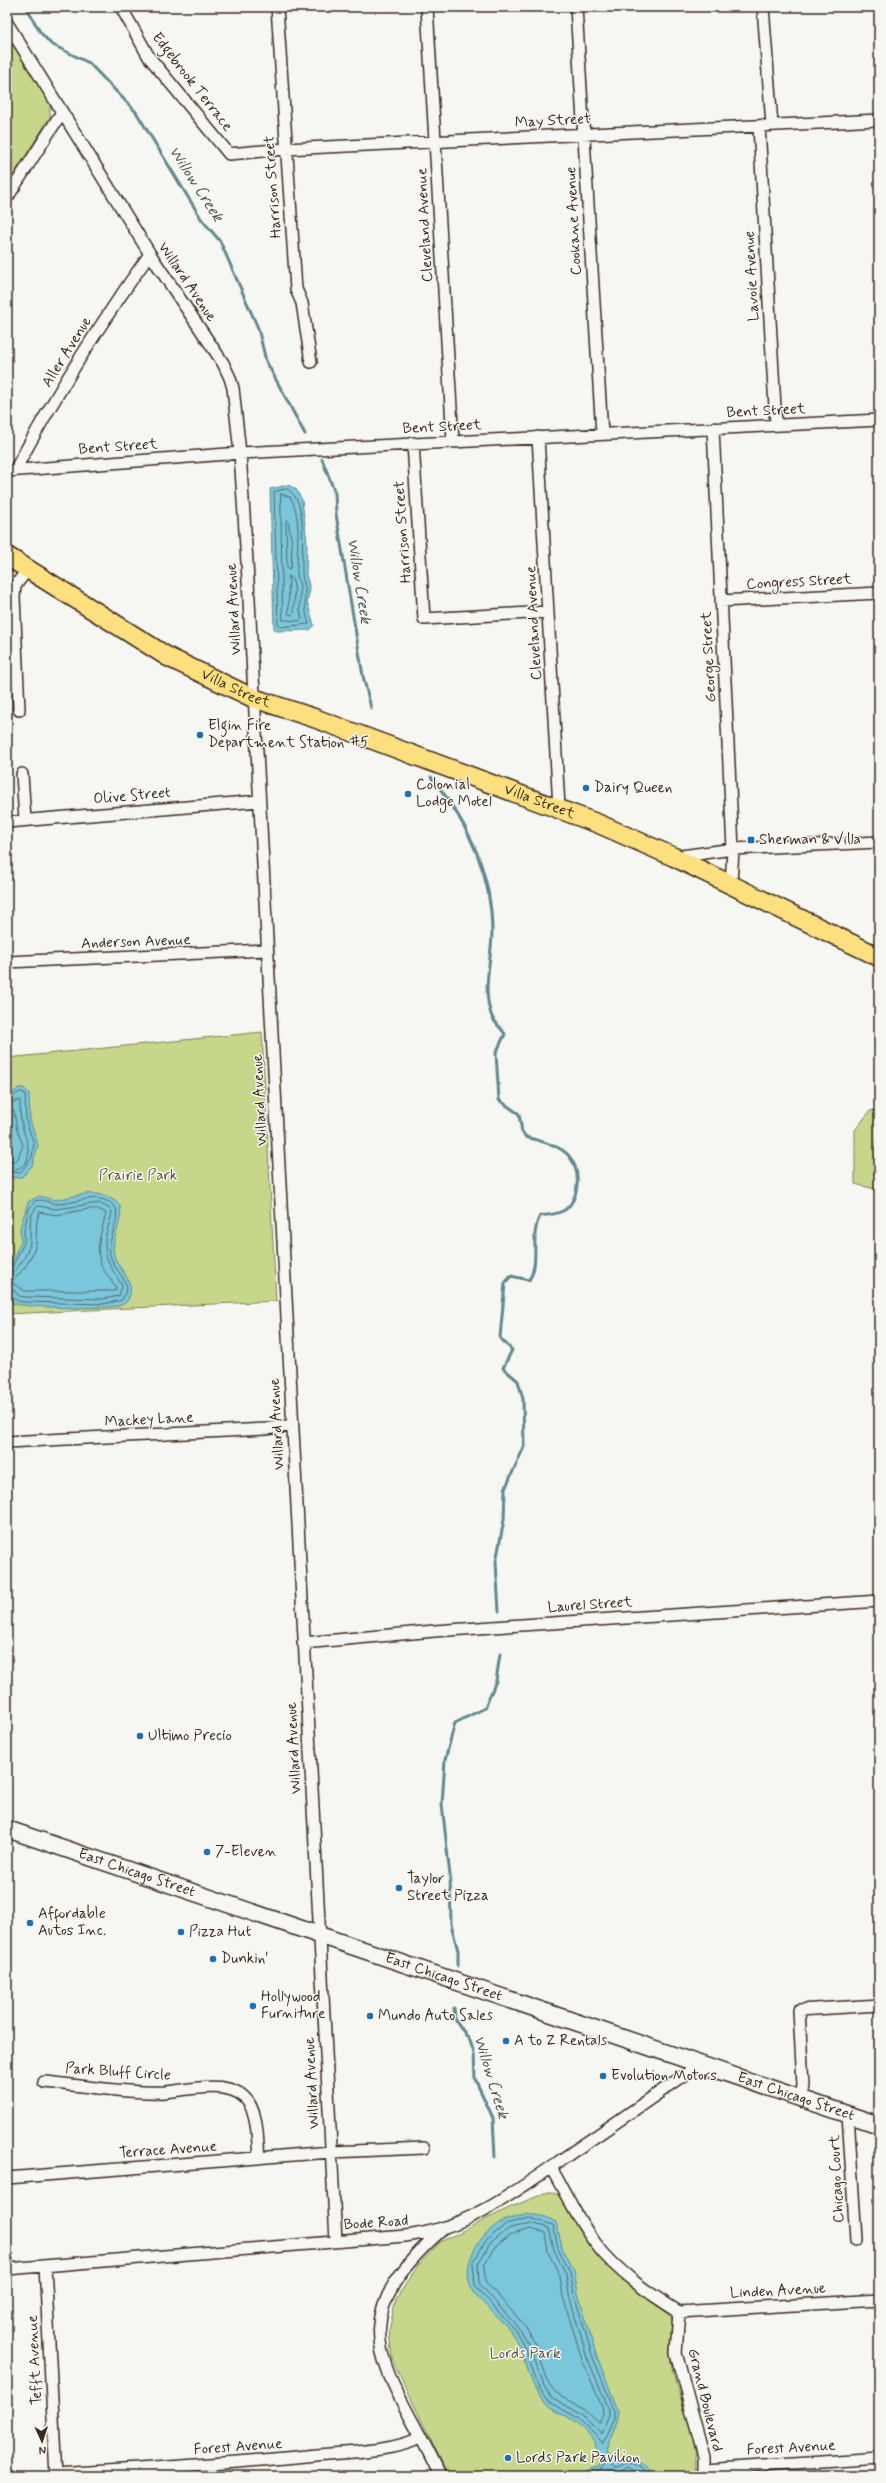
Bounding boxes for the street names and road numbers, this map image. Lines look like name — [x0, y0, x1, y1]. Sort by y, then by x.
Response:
street label: Edgebrook Terrace — [146, 28, 237, 136]
street label: May Street — [514, 109, 592, 133]
street label: Harrison Street — [259, 135, 287, 239]
street label: Cookane Avenue — [561, 166, 587, 276]
street label: Cleveland Avenue — [412, 167, 438, 283]
street label: Lavoie Avenue — [740, 230, 764, 322]
street label: Willard Avenue — [153, 238, 221, 326]
street label: Aller Avenue — [37, 313, 97, 391]
street label: Bent Street — [726, 399, 806, 423]
street label: Bent Street — [402, 415, 482, 439]
street label: Bent Street — [78, 434, 158, 460]
street label: Harrison Street — [389, 480, 417, 584]
street label: Willard Avenue — [222, 563, 246, 655]
street label: Cleveland Avenue — [521, 565, 547, 681]
street label: Congress Street — [746, 569, 852, 596]
street label: George Street — [697, 611, 722, 703]
street label: Villa Street — [198, 664, 273, 713]
street label: Villa Street — [501, 779, 578, 824]
street label: Olive Street — [93, 783, 172, 809]
street label: Anderson Avenue — [81, 930, 191, 954]
street label: Willard Avenue — [248, 1054, 272, 1146]
street label: Willard Avenue — [265, 1378, 289, 1470]
street label: Mackey Lane — [104, 1408, 194, 1432]
street label: Laurel Street — [547, 1592, 633, 1618]
street label: Willard Avenue — [282, 1702, 306, 1794]
street label: East Chicago Street — [76, 1844, 198, 1902]
street label: East Chicago Street — [382, 1948, 505, 2006]
street label: Willard Avenue — [300, 2037, 324, 2129]
street label: Park Bluff Circle — [64, 2058, 172, 2086]
street label: East Chicago Street — [735, 2068, 857, 2126]
street label: Chicago Court — [825, 2134, 849, 2224]
street label: Terrace Avenue — [119, 2137, 217, 2163]
street label: Bode Road — [343, 2211, 409, 2235]
street label: Linden Avenue — [730, 2279, 826, 2303]
street label: Tefft Avenue — [23, 2315, 47, 2405]
street label: Grand Boulevard — [683, 2346, 727, 2454]
street label: Forest Avenue — [193, 2434, 283, 2460]
street label: Forest Avenue — [746, 2436, 836, 2460]

